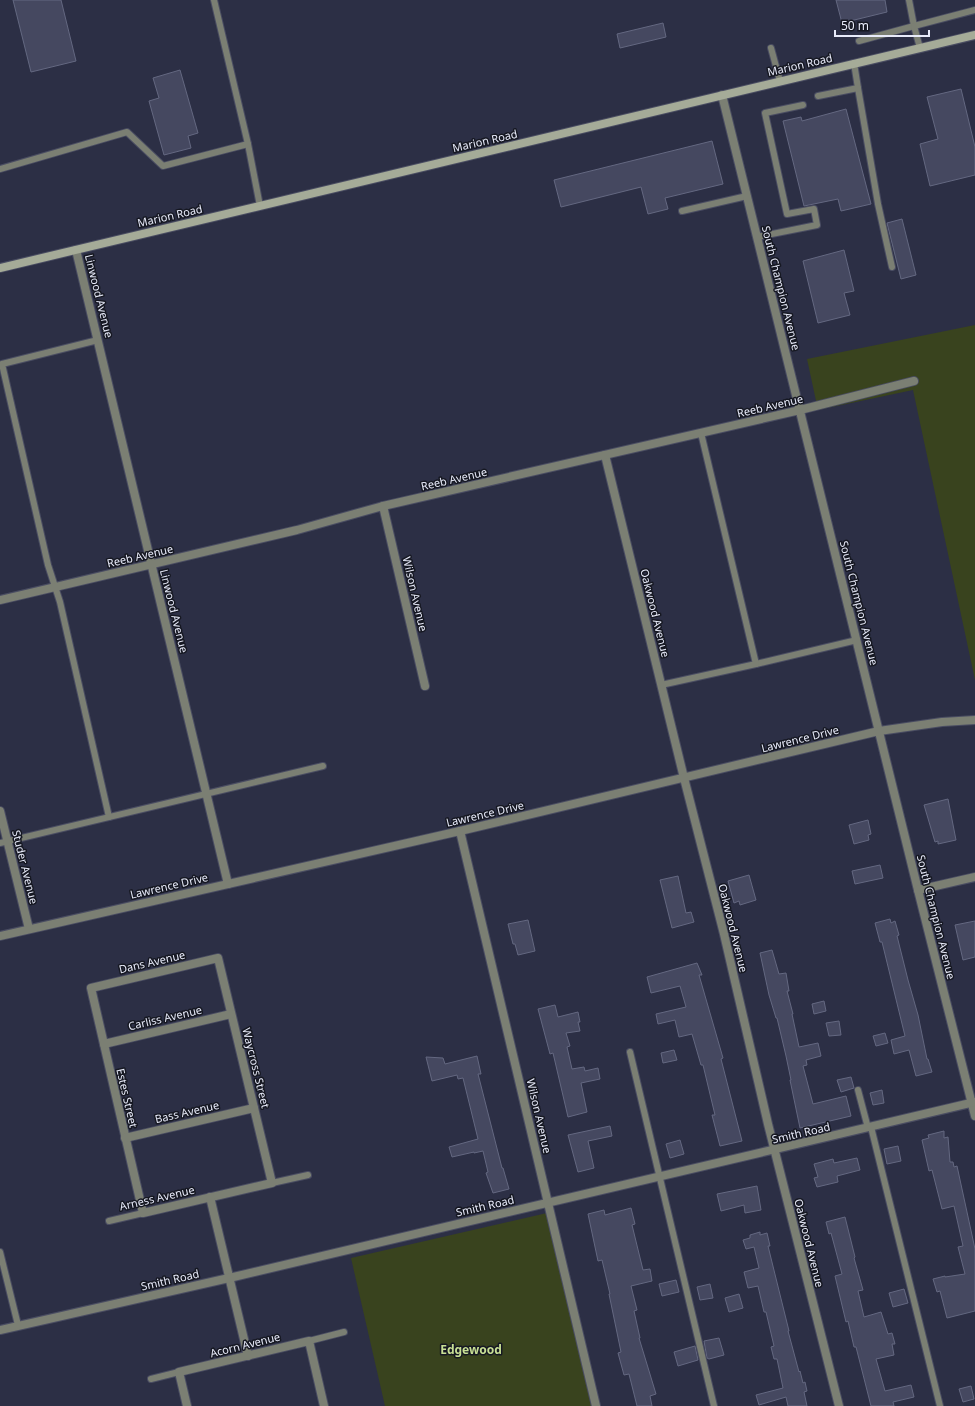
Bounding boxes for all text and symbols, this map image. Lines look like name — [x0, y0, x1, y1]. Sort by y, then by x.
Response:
scale bar — [835, 12, 929, 38]
text: 50 m — [841, 17, 869, 34]
street label: Marion Road — [766, 50, 834, 79]
street label: Marion Road — [451, 126, 519, 155]
street label: Marion Road — [136, 201, 204, 230]
street label: South Champion Avenue — [759, 224, 804, 352]
street label: Linwood Avenue — [82, 253, 117, 339]
street label: Reeb Avenue — [735, 391, 804, 420]
street label: Reeb Avenue — [419, 464, 488, 493]
street label: South Champion Avenue — [837, 539, 882, 667]
street label: Reeb Avenue — [105, 541, 174, 570]
street label: Wilson Avenue — [400, 555, 431, 633]
street label: Oakwood Avenue — [637, 567, 674, 659]
street label: Linwood Avenue — [157, 568, 192, 654]
street label: Lawrence Drive — [760, 722, 840, 755]
street label: Lawrence Drive — [444, 797, 525, 830]
street label: Studer Avenue — [9, 828, 42, 905]
street label: South Champion Avenue — [914, 853, 959, 981]
street label: Lawrence Drive — [128, 869, 209, 902]
street label: Oakwood Avenue — [715, 882, 752, 974]
street label: Dans Avenue — [117, 947, 187, 976]
street label: Carliss Avenue — [126, 1002, 203, 1033]
street label: Waycross Street — [239, 1026, 274, 1110]
street label: Estes Street — [113, 1067, 142, 1129]
street label: Wilson Avenue — [524, 1077, 555, 1155]
street label: Bass Avenue — [153, 1097, 220, 1126]
street label: Smith Road — [770, 1119, 831, 1146]
street label: Arness Avenue — [118, 1182, 196, 1213]
street label: Smith Road — [454, 1192, 515, 1219]
street label: Oakwood Avenue — [791, 1197, 828, 1289]
street label: Smith Road — [139, 1266, 200, 1293]
street label: Acorn Avenue — [208, 1329, 282, 1360]
district label: Edgewood — [440, 1341, 502, 1358]

